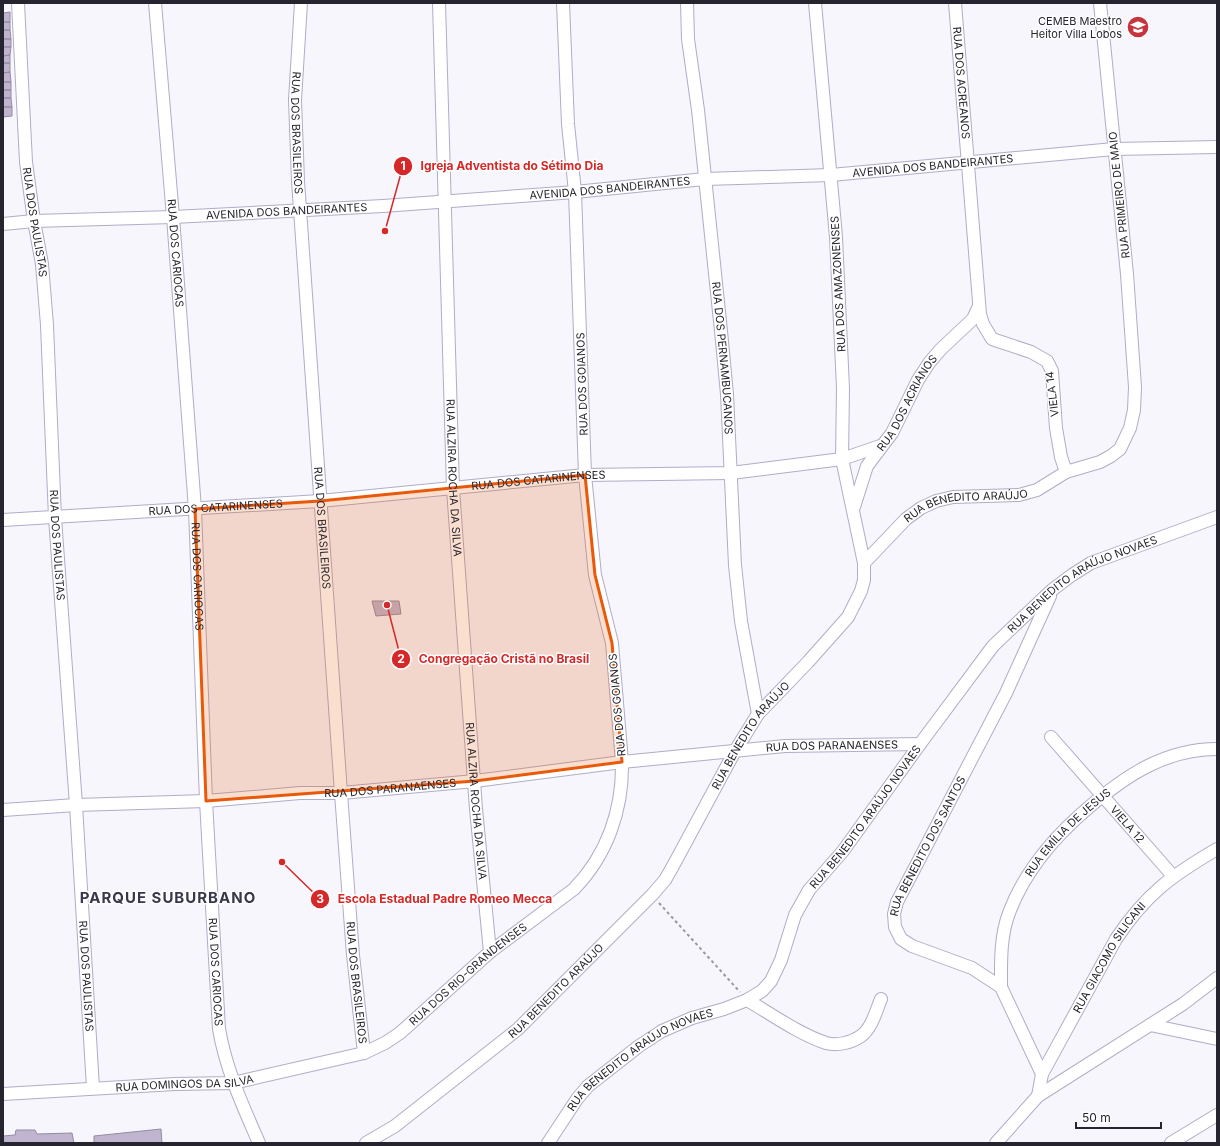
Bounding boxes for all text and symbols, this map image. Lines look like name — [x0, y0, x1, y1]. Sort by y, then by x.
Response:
place label: CEMEB Maestro Heitor Villa Lobos — [1031, 14, 1122, 41]
school or university icon: CEMEB Maestro Heitor Villa Lobos — [1125, 14, 1151, 40]
street label: RUA DOS ACREANOS — [950, 26, 973, 139]
street label: RUA DOS BRASILEIROS — [288, 71, 306, 195]
street label: RUA PRIMEIRO DE MAIO — [1105, 131, 1133, 259]
street label: AVENIDA DOS BANDEIRANTES — [852, 151, 1014, 180]
callout: Igreja Adventista do Sétimo Dia — [393, 154, 612, 178]
text: 1 — [400, 158, 406, 173]
text: Igreja Adventista do Sétimo Dia — [421, 158, 603, 173]
street label: RUA DOS PAULISTAS — [20, 166, 50, 278]
street label: AVENIDA DOS BANDEIRANTES — [529, 174, 691, 202]
street label: RUA DOS CARIOCAS — [165, 198, 187, 308]
street label: AVENIDA DOS BANDEIRANTES — [206, 200, 368, 222]
street label: RUA DOS AMAZONENSES — [827, 216, 849, 352]
street label: RUA DOS PERNAMBUCANOS — [709, 281, 736, 435]
street label: RUA DOS GOIANOS — [573, 332, 591, 436]
street label: RUA DOS ACRIANOS — [874, 352, 940, 454]
street label: VIELA 14 — [1042, 370, 1062, 418]
street label: RUA ALZIRA ROCHA DA SILVA — [443, 399, 465, 557]
street label: RUA DOS BRASILEIROS — [311, 466, 334, 590]
street label: RUA DOS CATARINENSES — [471, 468, 606, 493]
street label: RUA BENEDITO ARAÚJO — [901, 486, 1029, 525]
street label: RUA DOS PAULISTAS — [47, 489, 68, 601]
street label: RUA DOS CATARINENSES — [148, 496, 283, 518]
street label: RUA DOS CARIOCAS — [188, 522, 207, 631]
street label: RUA BENEDITO ARAÚJO NOVAES — [1004, 532, 1159, 636]
callout: Congregação Cristã no Brasil — [391, 647, 597, 671]
text: 2 — [397, 651, 405, 666]
text: Congregação Cristã no Brasil — [419, 651, 589, 666]
street label: RUA DOS GOIANOS — [606, 653, 628, 757]
street label: RUA BENEDITO ARAÚJO — [709, 679, 792, 792]
street label: RUA ALZIRA ROCHA DA SILVA — [463, 722, 490, 881]
street label: RUA DOS PARANAENSES — [765, 737, 898, 755]
street label: RUA BENEDITO ARAÚJO NOVAES — [807, 742, 924, 891]
street label: RUA BENEDITO DOS SANTOS — [887, 774, 968, 918]
street label: RUA DOS PARANAENSES — [324, 776, 457, 800]
street label: RUA EMÍLIA DE JESUS — [1022, 785, 1113, 879]
street label: VIELA 12 — [1107, 803, 1148, 846]
callout: Escola Estadual Padre Romeo Mecca — [310, 887, 561, 911]
district label: PARQUE SUBURBANO — [80, 888, 256, 907]
text: 3 — [316, 891, 324, 906]
text: Escola Estadual Padre Romeo Mecca — [338, 891, 552, 906]
street label: RUA GIACOMO SILICANI — [1070, 899, 1149, 1015]
street label: RUA DOS CARIOCAS — [206, 917, 226, 1027]
street label: RUA DOS PAULISTAS — [76, 920, 97, 1032]
street label: RUA DOS RIO-GRANDENSES — [406, 920, 530, 1028]
street label: RUA DOS BRASILEIROS — [344, 921, 370, 1044]
street label: RUA BENEDITO ARAÚJO — [505, 941, 606, 1041]
street label: RUA BENEDITO ARAÚJO NOVAES — [564, 1005, 715, 1114]
street label: RUA DOMINGOS DA SILVA — [115, 1071, 255, 1094]
scale bar — [1076, 1104, 1161, 1130]
text: 50 m — [1082, 1110, 1111, 1125]

